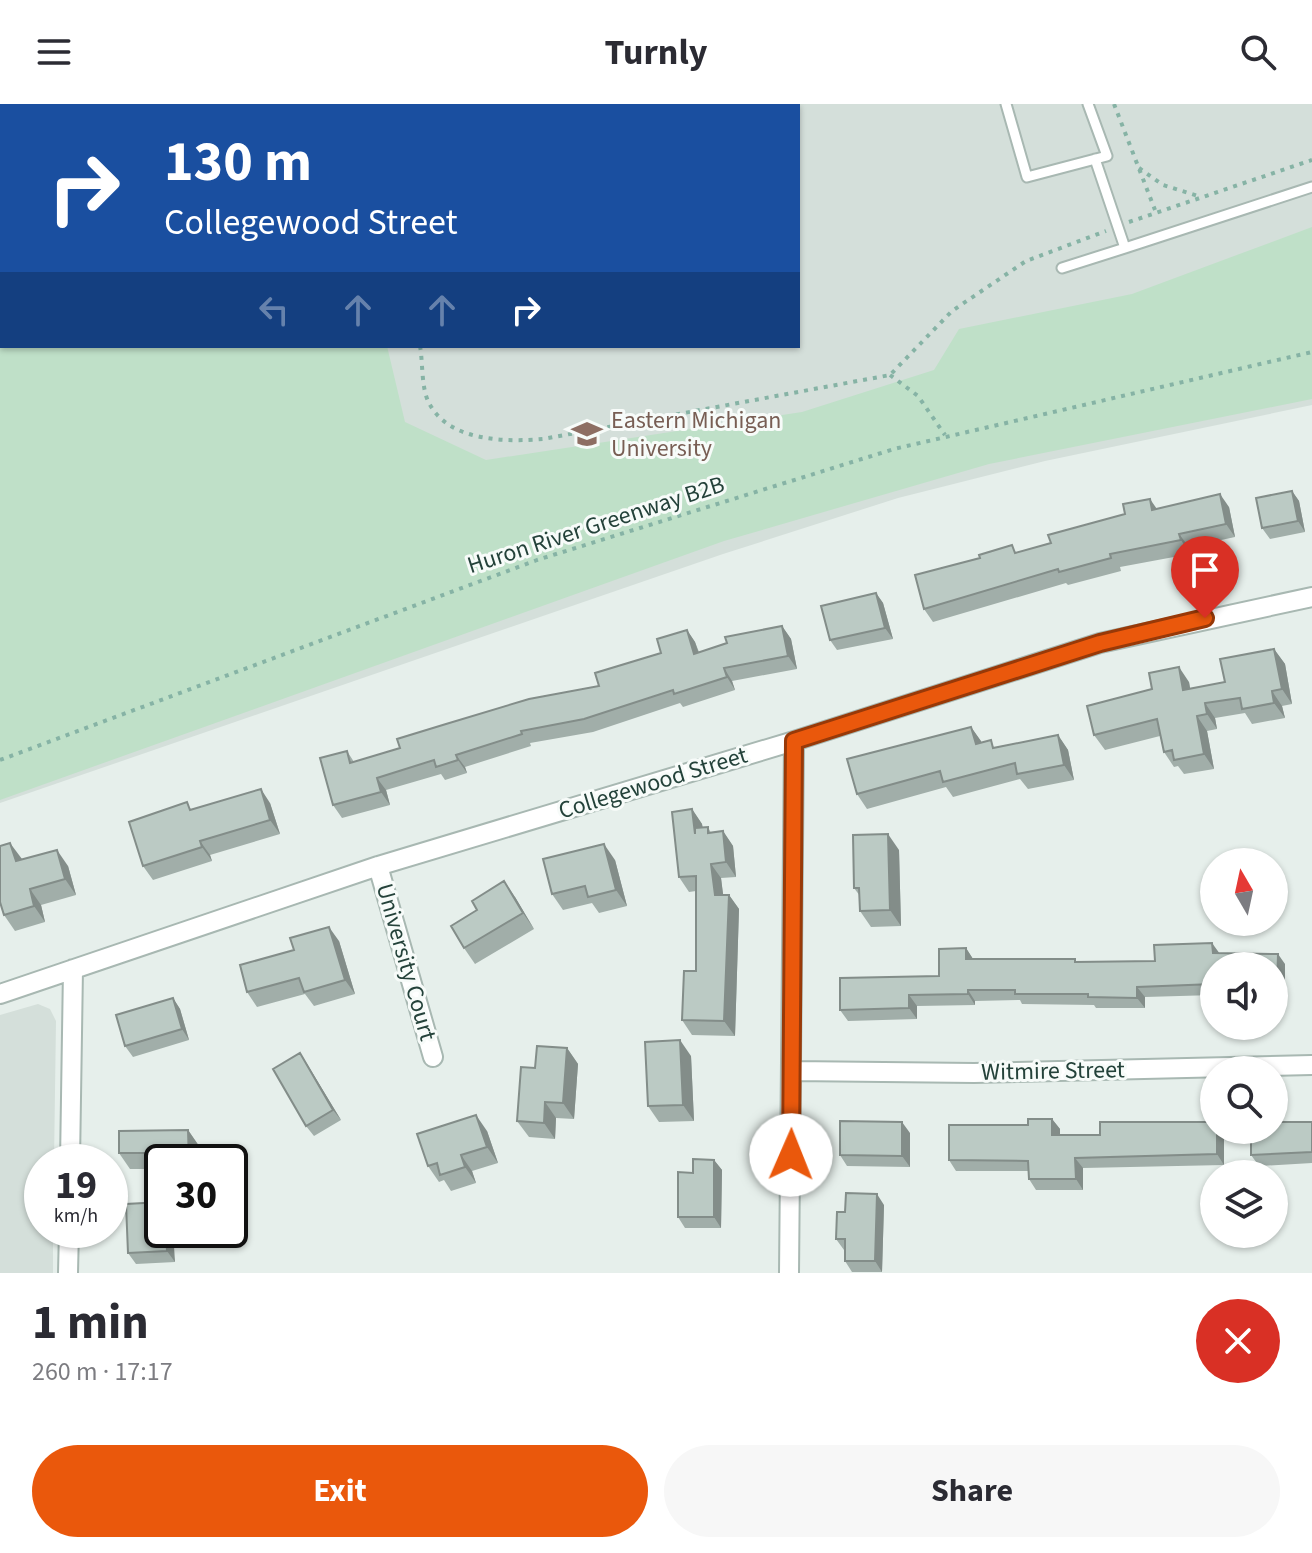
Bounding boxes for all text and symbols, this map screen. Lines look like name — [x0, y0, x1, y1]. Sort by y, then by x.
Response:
text: Turnly — [605, 27, 707, 78]
icon: menu — [32, 30, 76, 74]
icon: search — [1236, 30, 1280, 74]
text: 130 m — [164, 123, 312, 202]
icon: right — [32, 136, 136, 240]
text: Collegewood Street — [164, 197, 458, 248]
icon: left — [252, 288, 296, 332]
icon: ahead — [336, 288, 380, 332]
icon: ahead — [420, 288, 464, 332]
icon: right — [504, 288, 548, 332]
place label: Eastern Michigan University — [611, 403, 781, 466]
school or university icon: Eastern Michigan University — [570, 417, 604, 451]
street label: Huron River Greenway B2B — [463, 467, 729, 583]
pin — [1171, 536, 1239, 618]
icon: arrive — [1183, 548, 1227, 592]
street label: Collegewood Street — [554, 738, 752, 828]
north arrow — [1200, 848, 1288, 936]
map controls — [1200, 848, 1288, 1248]
street label: University Court — [367, 879, 445, 1045]
button: sound — [1200, 952, 1288, 1040]
street label: Witmire Street — [981, 1052, 1125, 1090]
button: search — [1200, 1056, 1288, 1144]
position arrow — [749, 1113, 833, 1197]
speed limit sign: 30 — [144, 1144, 248, 1248]
text: 19 — [55, 1157, 97, 1214]
button: layers — [1200, 1160, 1288, 1248]
text: km/h — [54, 1202, 98, 1230]
text: 1 min — [32, 1289, 149, 1357]
button: close — [1196, 1299, 1280, 1383]
text: 260 m · 17:17 — [32, 1353, 173, 1390]
button: Exit — [32, 1445, 648, 1537]
button: Share — [664, 1445, 1280, 1537]

